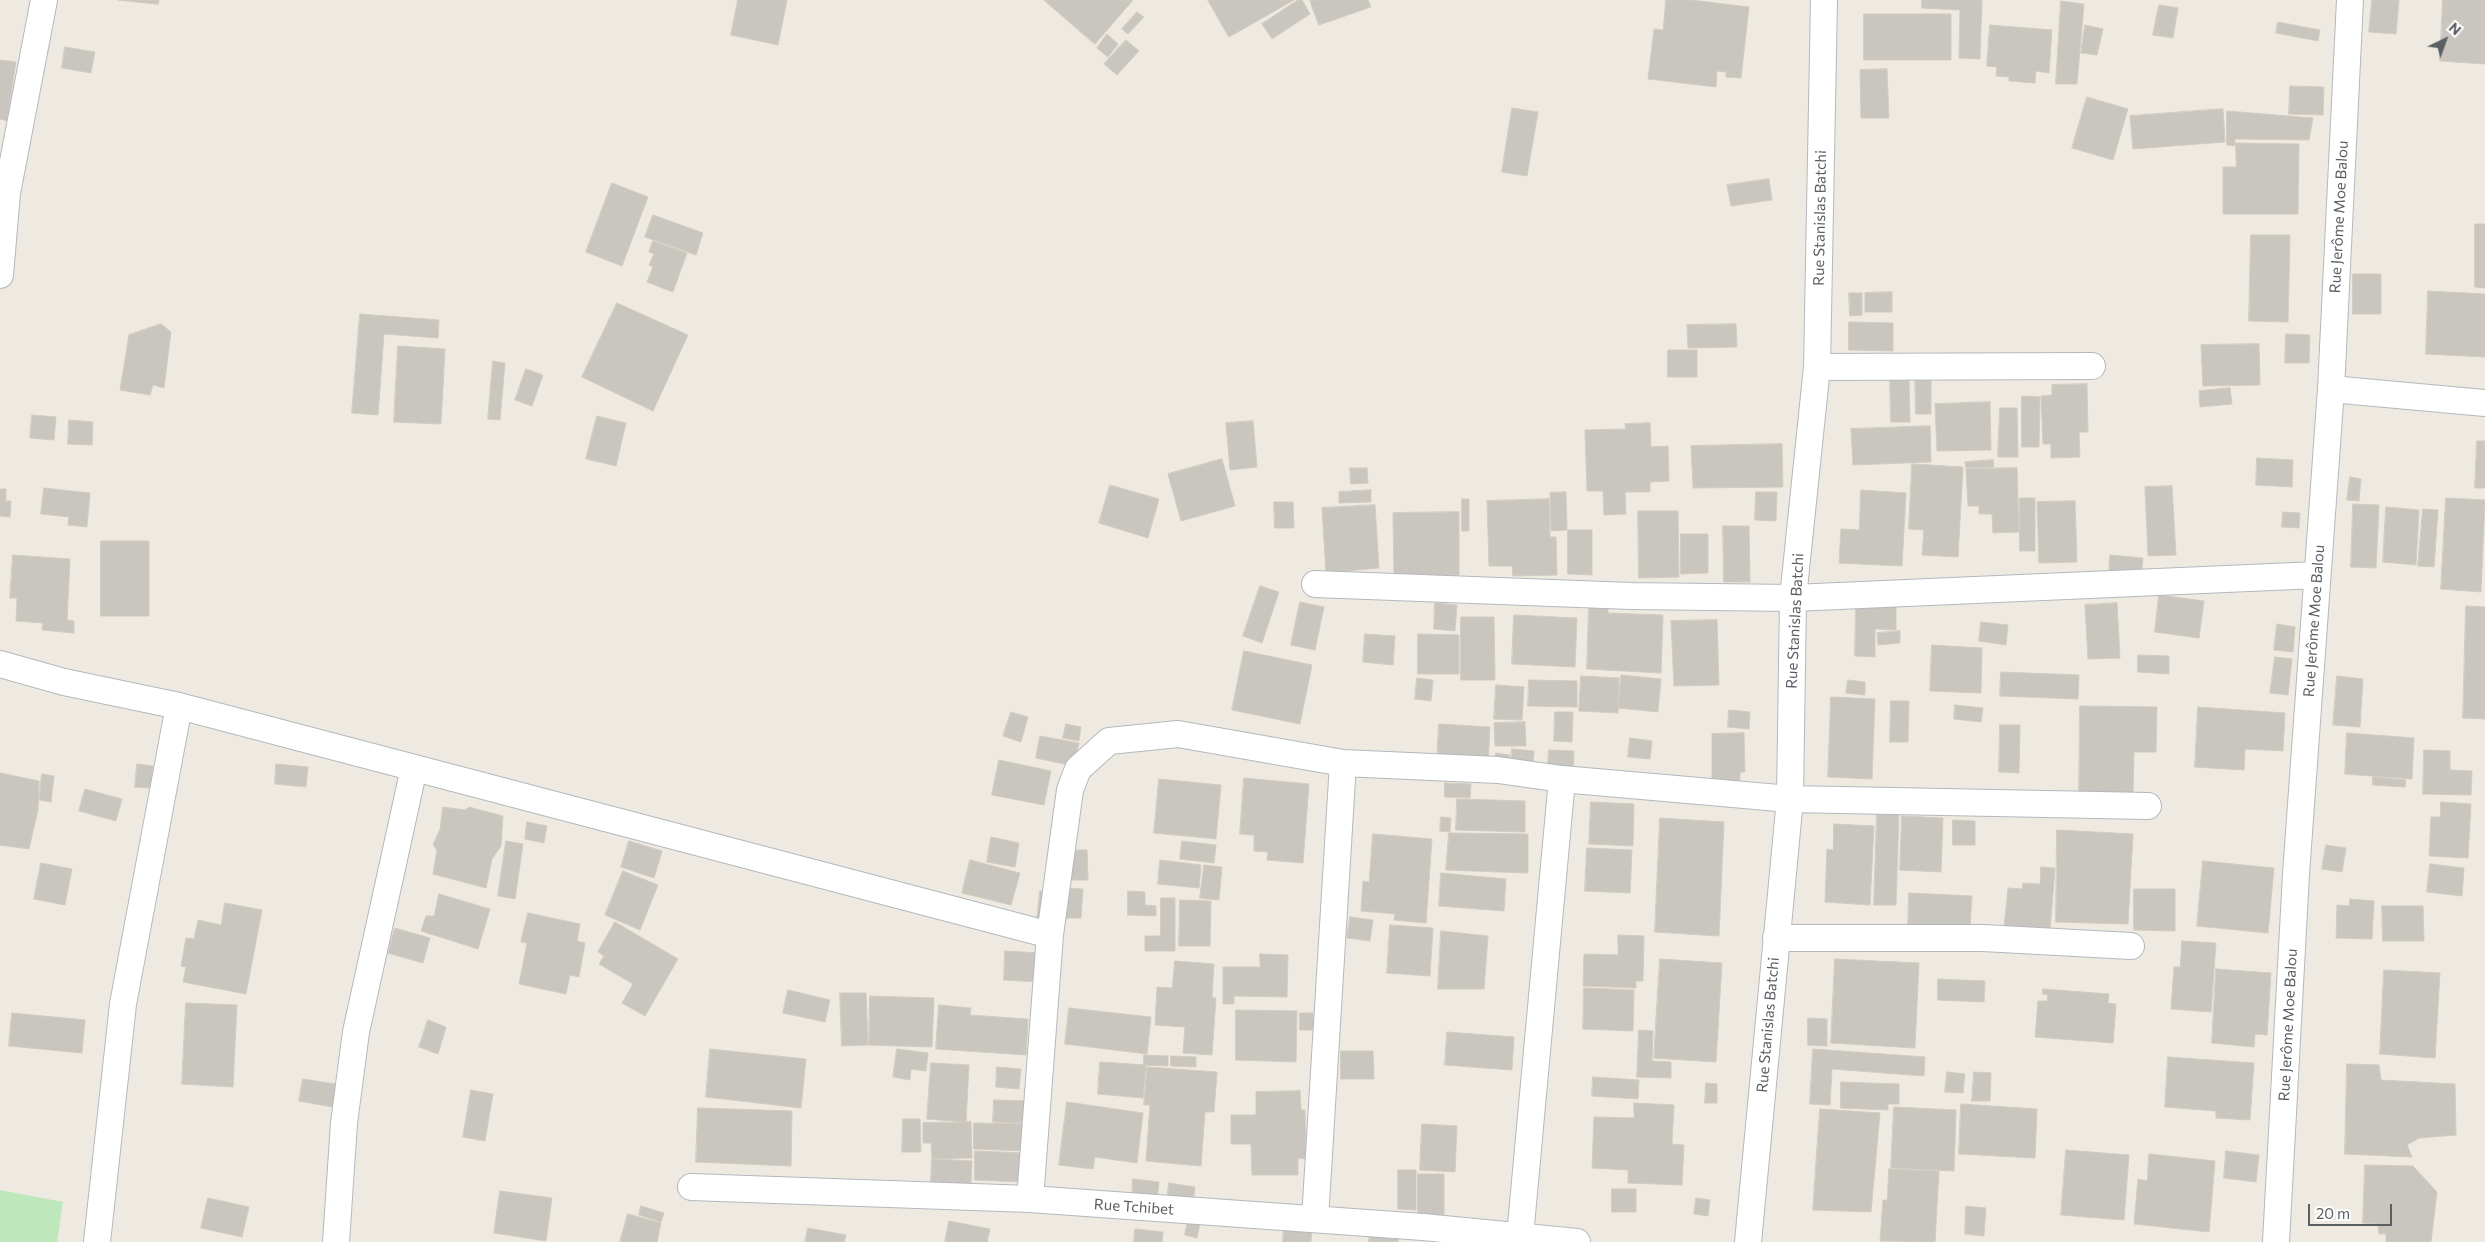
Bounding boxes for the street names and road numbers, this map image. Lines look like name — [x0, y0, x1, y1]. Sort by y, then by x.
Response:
street label: Rue Jerôme Moe Balou — [2326, 140, 2352, 294]
street label: Rue Stanislas Batchi — [1810, 150, 1830, 286]
street label: Rue Jerôme Moe Balou — [2300, 544, 2328, 698]
street label: Rue Stanislas Batchi — [1782, 553, 1808, 689]
street label: Rue Jerôme Moe Balou — [2275, 948, 2301, 1102]
street label: Rue Stanislas Batchi — [1753, 957, 1783, 1093]
street label: Rue Tchibet — [1093, 1195, 1175, 1219]

